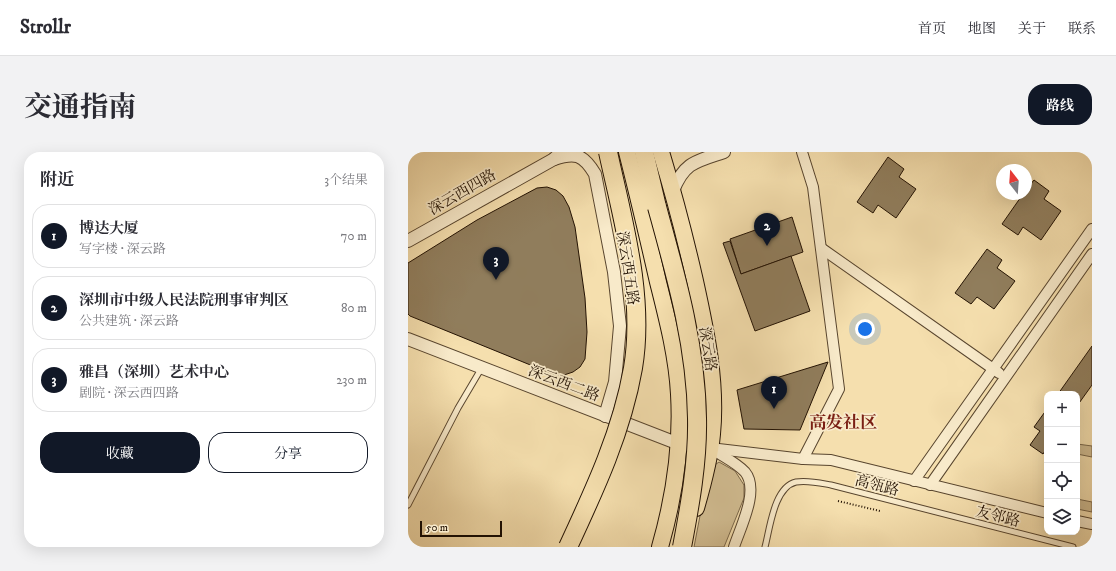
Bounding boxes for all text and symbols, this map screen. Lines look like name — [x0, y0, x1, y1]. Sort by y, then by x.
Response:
text: Strollr — [20, 16, 71, 39]
text: 首页 — [918, 20, 946, 38]
text: 地图 — [968, 20, 996, 38]
text: 关于 — [1018, 20, 1046, 38]
text: 联系 — [1068, 20, 1096, 38]
button: 路线 — [1028, 84, 1092, 125]
text: 交通指南 — [24, 90, 136, 125]
north arrow — [996, 164, 1032, 200]
street label: 深云西四路 — [425, 165, 499, 219]
text: 附近 — [40, 169, 74, 191]
text: 3个结果 — [324, 172, 368, 188]
pin: 2 — [754, 213, 780, 246]
text: 博达大厦 — [79, 219, 139, 238]
text: 1 — [52, 228, 56, 244]
text: 70 m — [341, 228, 367, 244]
street label: 深云西五路 — [612, 230, 643, 307]
text: 写字楼 · 深云路 — [79, 241, 166, 257]
pin: 3 — [483, 247, 509, 280]
text: 深圳市中级人民法院刑事审判区 — [79, 291, 289, 310]
text: 2 — [51, 300, 57, 316]
text: 80 m — [341, 300, 367, 316]
text: 公共建筑 · 深云路 — [79, 313, 179, 329]
your location — [855, 319, 875, 339]
street label: 深云路 — [695, 325, 720, 373]
street label: 深云西二路 — [525, 361, 602, 406]
text: 雅昌（深圳）艺术中心 — [79, 363, 229, 382]
text: 3 — [52, 372, 56, 388]
text: 230 m — [336, 372, 367, 388]
pin: 1 — [761, 376, 787, 409]
text: 剧院 · 深云西四路 — [79, 385, 179, 401]
map controls — [1044, 391, 1080, 535]
button: + — [1044, 391, 1080, 427]
district label: 高发社区 — [809, 412, 877, 434]
button: − — [1044, 427, 1080, 463]
button: 收藏 — [40, 432, 200, 473]
button: 分享 — [208, 432, 368, 473]
button: locate — [1044, 463, 1080, 499]
street label: 高瓴路 — [853, 471, 901, 500]
button: layers — [1044, 499, 1080, 535]
street label: 友邻路 — [974, 502, 1022, 531]
scale bar — [420, 519, 502, 538]
text: 50 m — [426, 521, 448, 535]

